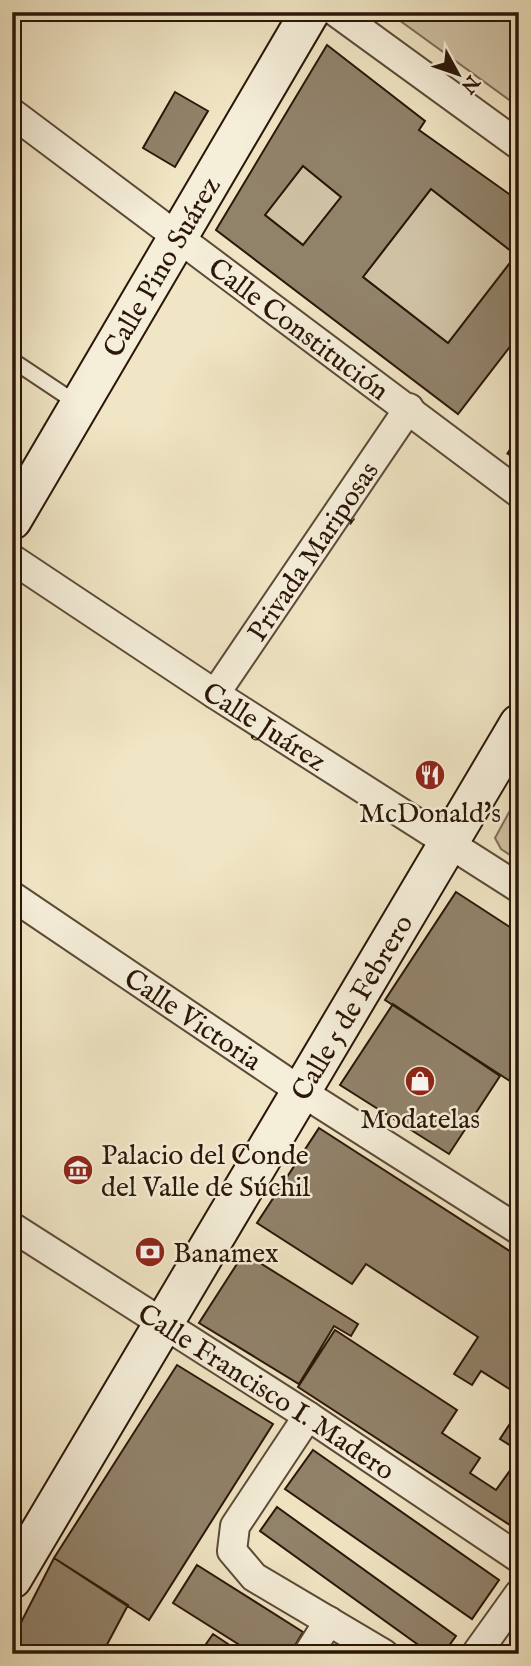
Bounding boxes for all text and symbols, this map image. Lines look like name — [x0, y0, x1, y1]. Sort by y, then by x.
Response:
north arrow — [422, 38, 492, 108]
text: N — [455, 69, 485, 98]
street label: Calle Pino Suárez — [96, 171, 229, 364]
street label: Calle Constitución — [201, 251, 395, 409]
street label: Privada Mariposas — [241, 456, 388, 649]
street label: Calle Juárez — [195, 676, 332, 780]
restaurant icon: McDonald's — [413, 758, 447, 792]
place label: McDonald's — [359, 797, 501, 832]
street label: Calle 5 de Febrero — [285, 909, 422, 1108]
street label: Calle Victoria — [117, 962, 268, 1080]
shop icon: Modatelas — [403, 1064, 437, 1098]
place label: Modatelas — [360, 1103, 480, 1138]
place label: Palacio del Conde del Valle de Súchil — [101, 1139, 311, 1206]
museum icon: Palacio del Conde del Valle de Súchil — [61, 1153, 95, 1187]
bank icon: Banamex — [133, 1235, 167, 1269]
place label: Banamex — [173, 1237, 279, 1272]
street label: Calle Francisco I. Madero — [130, 1297, 401, 1489]

